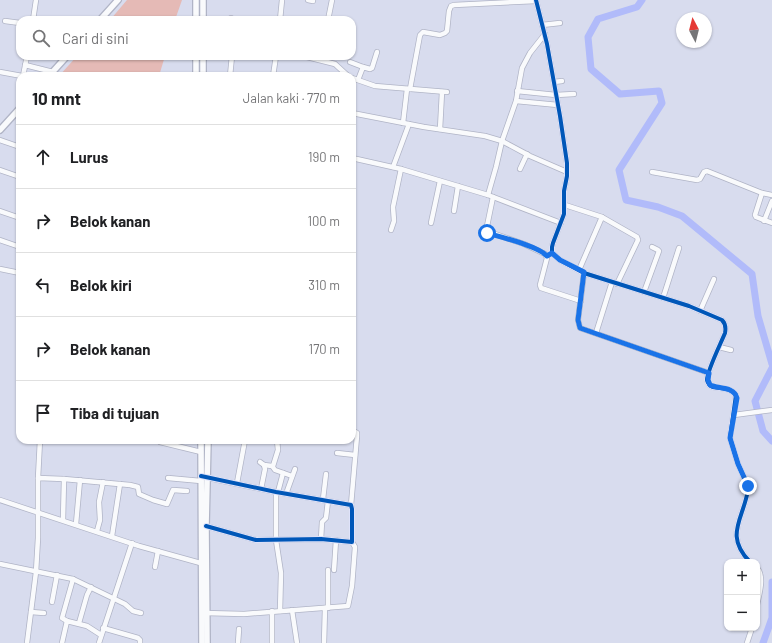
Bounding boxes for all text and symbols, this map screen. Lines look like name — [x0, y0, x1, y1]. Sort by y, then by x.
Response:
north arrow — [676, 12, 712, 48]
search box — [16, 16, 356, 60]
icon: search — [30, 27, 52, 49]
text: Cari di sini — [62, 29, 129, 47]
text: 10 mnt — [32, 88, 81, 108]
text: Jalan kaki · 770 m — [243, 90, 340, 106]
icon: ahead — [32, 146, 54, 168]
text: Lurus — [70, 148, 108, 166]
text: 190 m — [308, 149, 340, 165]
icon: right — [32, 210, 54, 232]
text: Belok kanan — [70, 212, 150, 230]
text: 100 m — [307, 213, 340, 229]
route start — [478, 224, 496, 242]
icon: left — [32, 274, 54, 296]
text: Belok kiri — [70, 276, 132, 294]
text: 310 m — [308, 277, 340, 293]
icon: right — [32, 338, 54, 360]
text: Belok kanan — [70, 340, 150, 358]
text: 170 m — [309, 341, 340, 357]
icon: arrive — [32, 402, 54, 424]
text: Tiba di tujuan — [70, 404, 159, 422]
route end — [739, 477, 757, 495]
map controls — [724, 559, 760, 631]
button: + — [724, 559, 760, 595]
button: − — [724, 595, 760, 631]

